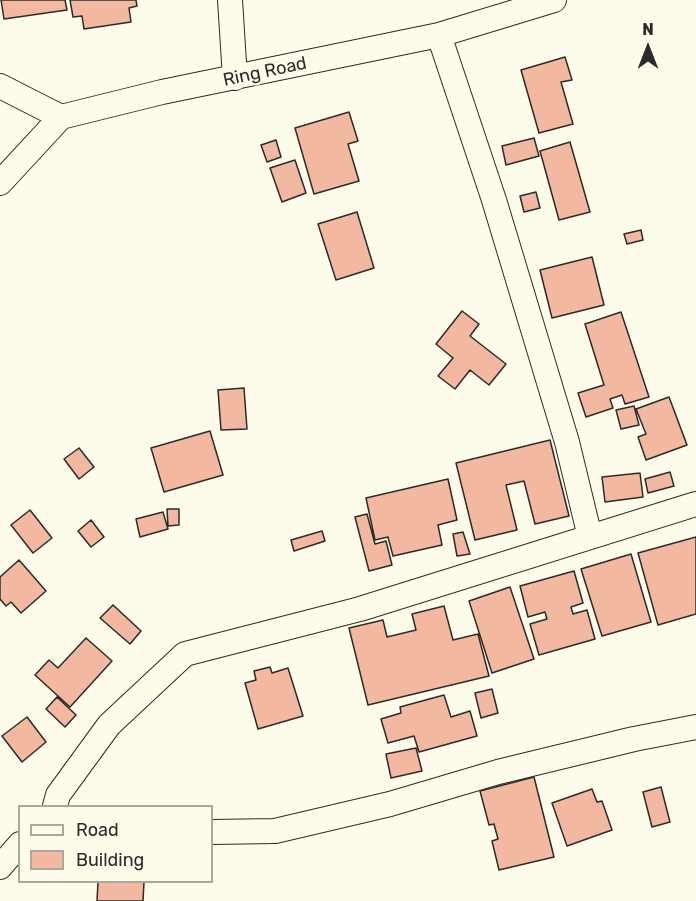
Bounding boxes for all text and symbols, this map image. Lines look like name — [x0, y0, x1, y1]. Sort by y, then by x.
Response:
north arrow — [618, 18, 678, 78]
text: N — [642, 20, 654, 39]
street label: Ring Road — [221, 53, 309, 91]
legend — [18, 805, 213, 883]
text: Road — [76, 819, 119, 841]
text: Building — [76, 849, 144, 871]

